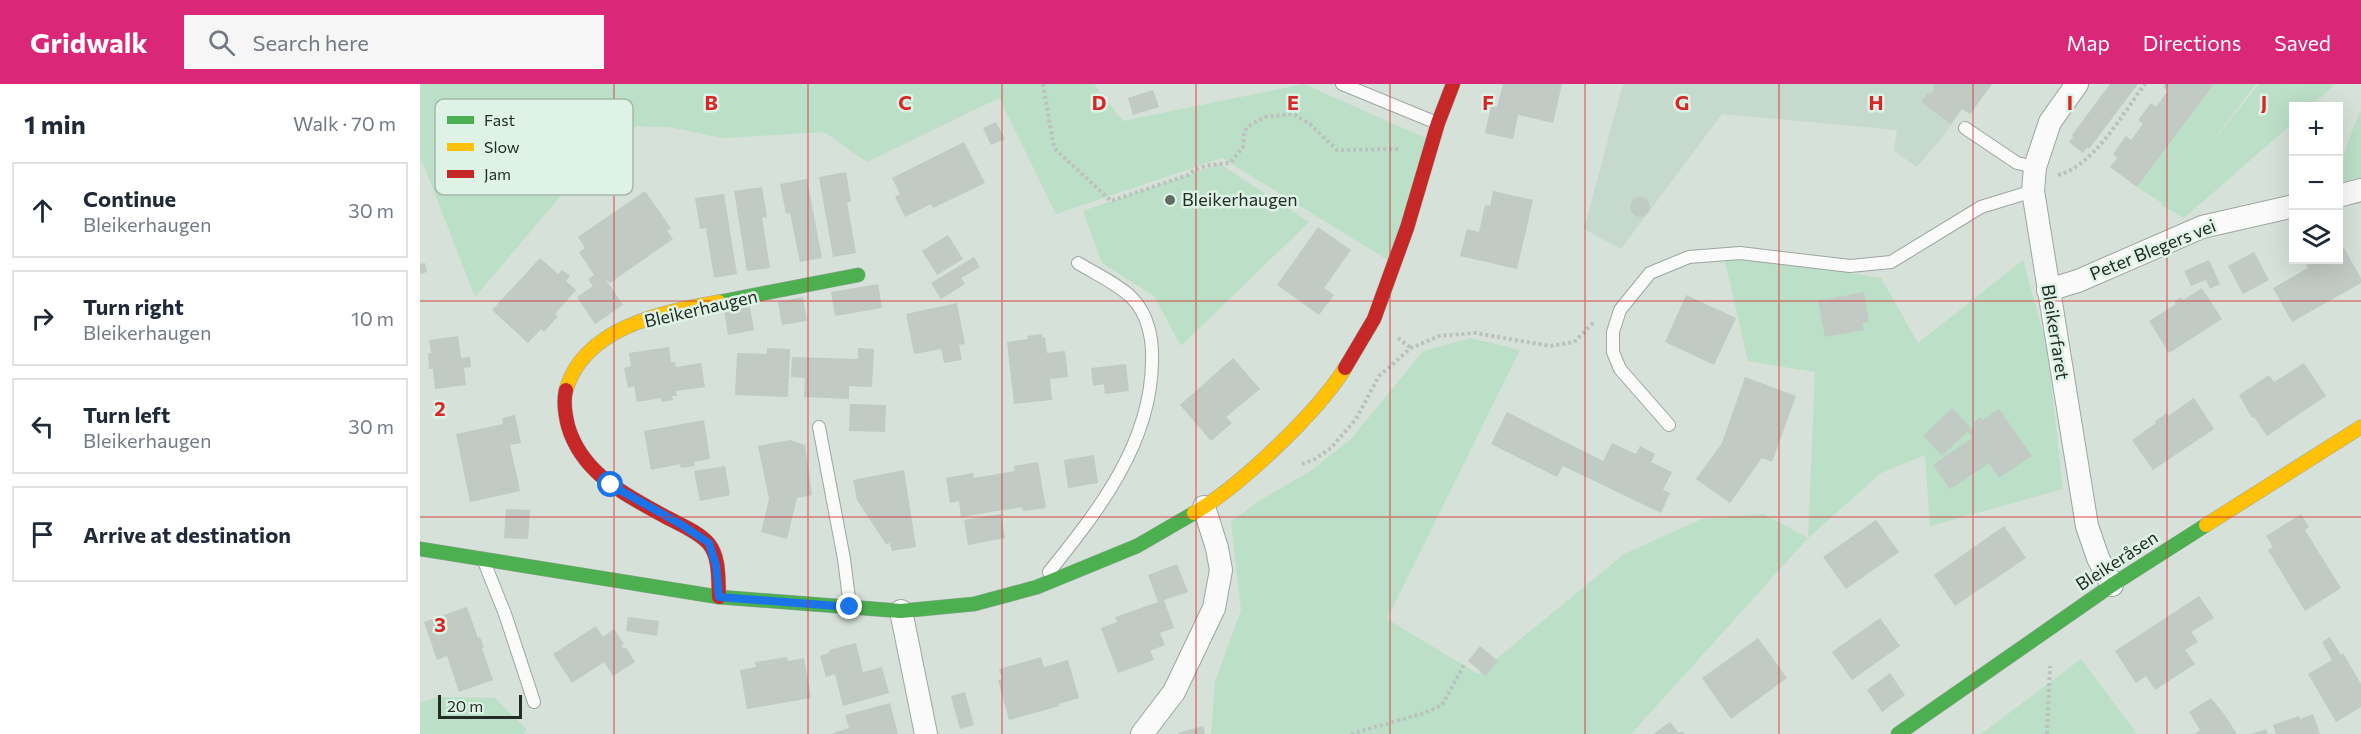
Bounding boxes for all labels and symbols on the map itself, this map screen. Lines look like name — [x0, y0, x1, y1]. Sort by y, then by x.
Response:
text: B — [704, 90, 718, 114]
text: C — [898, 90, 912, 114]
text: D — [1092, 90, 1106, 114]
text: E — [1287, 90, 1299, 114]
text: F — [1482, 90, 1494, 114]
text: G — [1675, 90, 1689, 114]
text: H — [1869, 90, 1884, 114]
text: I — [2067, 90, 2073, 114]
text: J — [2261, 90, 2267, 114]
legend — [435, 99, 633, 195]
text: Fast — [484, 110, 515, 129]
text: Slow — [484, 137, 520, 156]
text: Jam — [484, 164, 511, 183]
place label: Bleikerhaugen — [1182, 188, 1298, 210]
marker: Bleikerhaugen — [1163, 193, 1177, 207]
street label: Peter Blegers vei — [2086, 214, 2219, 284]
street label: Bleikerfaret — [2038, 283, 2074, 381]
street label: Bleikerhaugen — [642, 284, 760, 332]
text: 2 — [434, 396, 446, 420]
route start — [597, 471, 623, 497]
street label: Bleikeråsen — [2071, 525, 2162, 595]
route end — [836, 593, 862, 619]
text: 3 — [434, 612, 446, 636]
scale bar — [438, 692, 522, 720]

